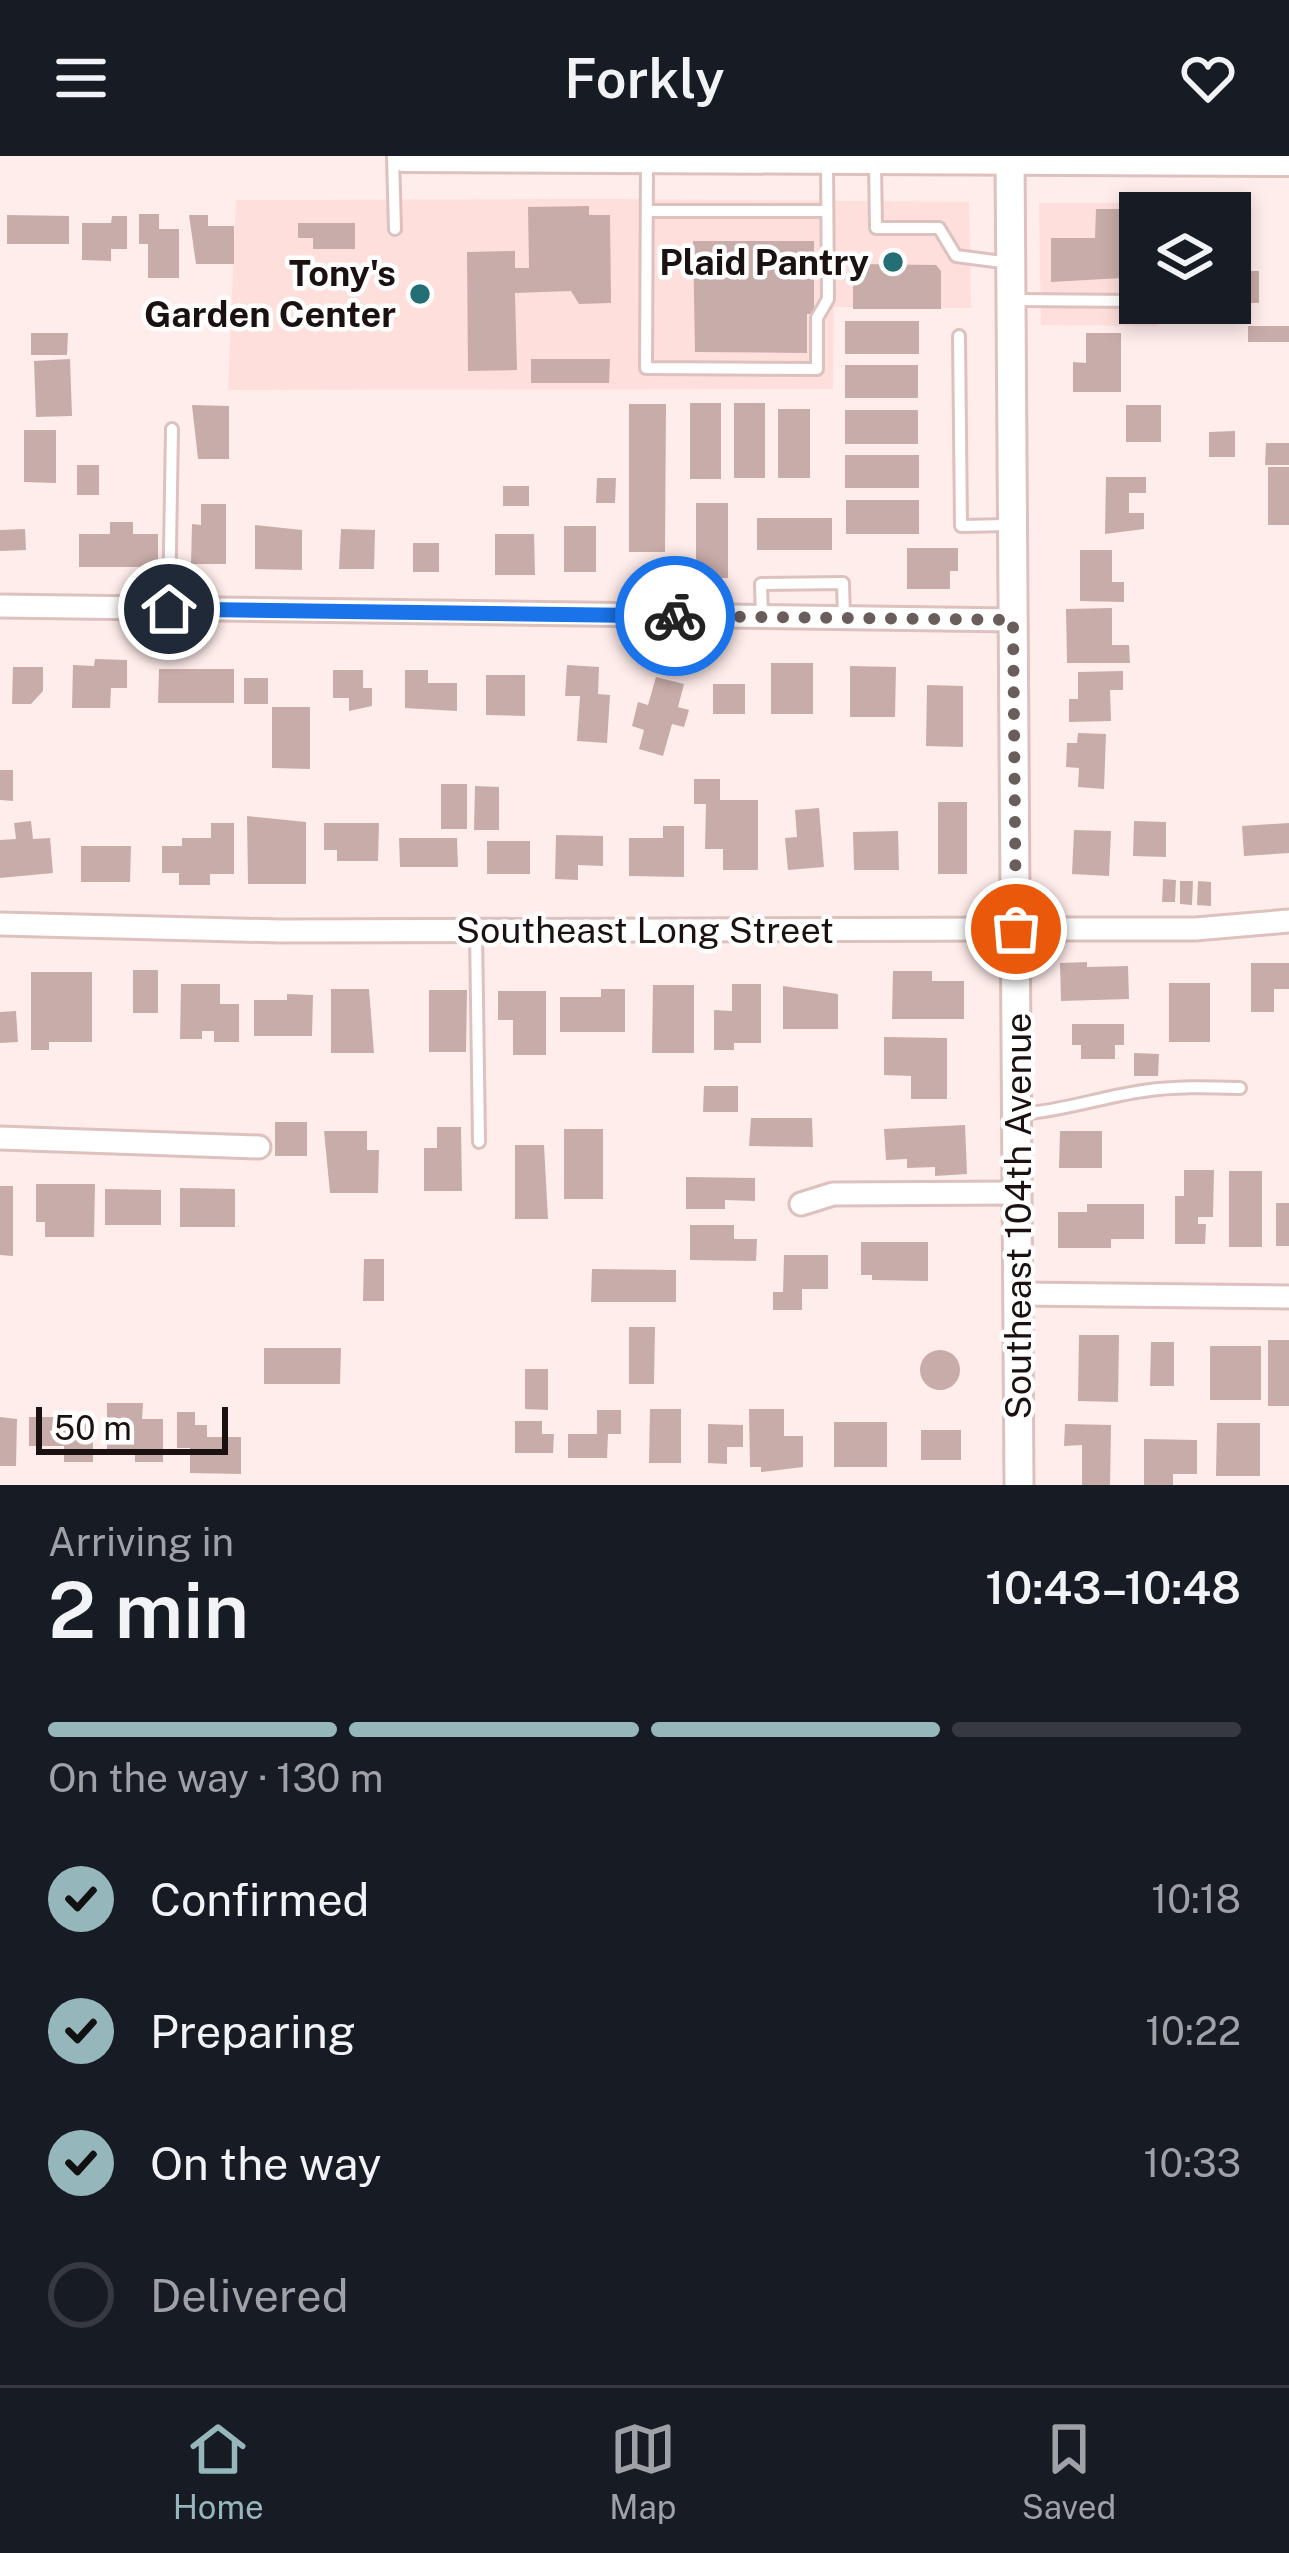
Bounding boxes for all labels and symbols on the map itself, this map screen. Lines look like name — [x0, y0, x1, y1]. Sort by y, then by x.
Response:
place label: Plaid Pantry — [659, 241, 869, 283]
marker: Plaid Pantry — [880, 249, 906, 275]
place label: Tony's Garden Center — [144, 252, 396, 335]
marker: Tony's Garden Center — [407, 281, 433, 307]
courier — [615, 556, 735, 676]
pin — [118, 558, 220, 660]
pin — [965, 878, 1067, 980]
street label: Southeast Long Street — [456, 909, 834, 951]
street label: Southeast 104th Avenue — [997, 1013, 1039, 1419]
scale bar — [36, 1401, 228, 1454]

